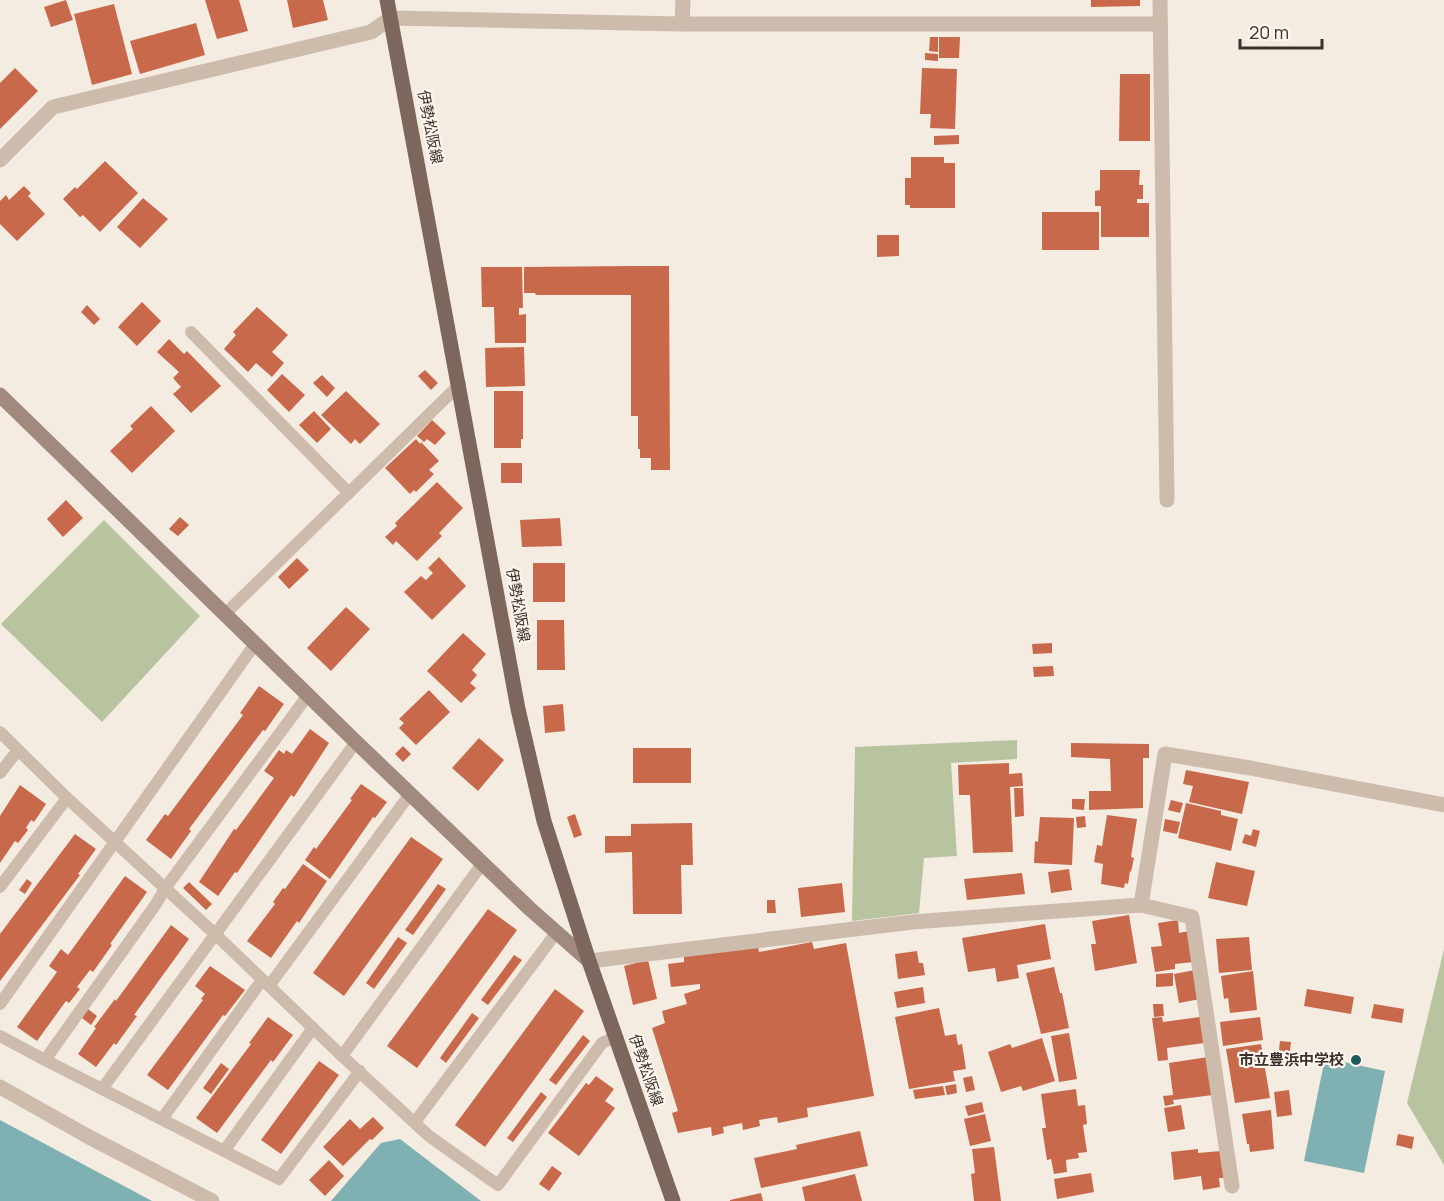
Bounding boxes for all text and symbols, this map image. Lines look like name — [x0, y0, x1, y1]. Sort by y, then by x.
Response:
scale bar — [1240, 12, 1322, 50]
text: 20 m — [1249, 20, 1289, 44]
street label: 伊勢松阪線 — [413, 88, 448, 166]
street label: 伊勢松阪線 — [502, 566, 535, 644]
street label: 伊勢松阪線 — [624, 1031, 669, 1109]
place label: 市立豊浜中学校 — [1239, 1049, 1344, 1070]
marker: 市立豊浜中学校 — [1349, 1053, 1363, 1067]

